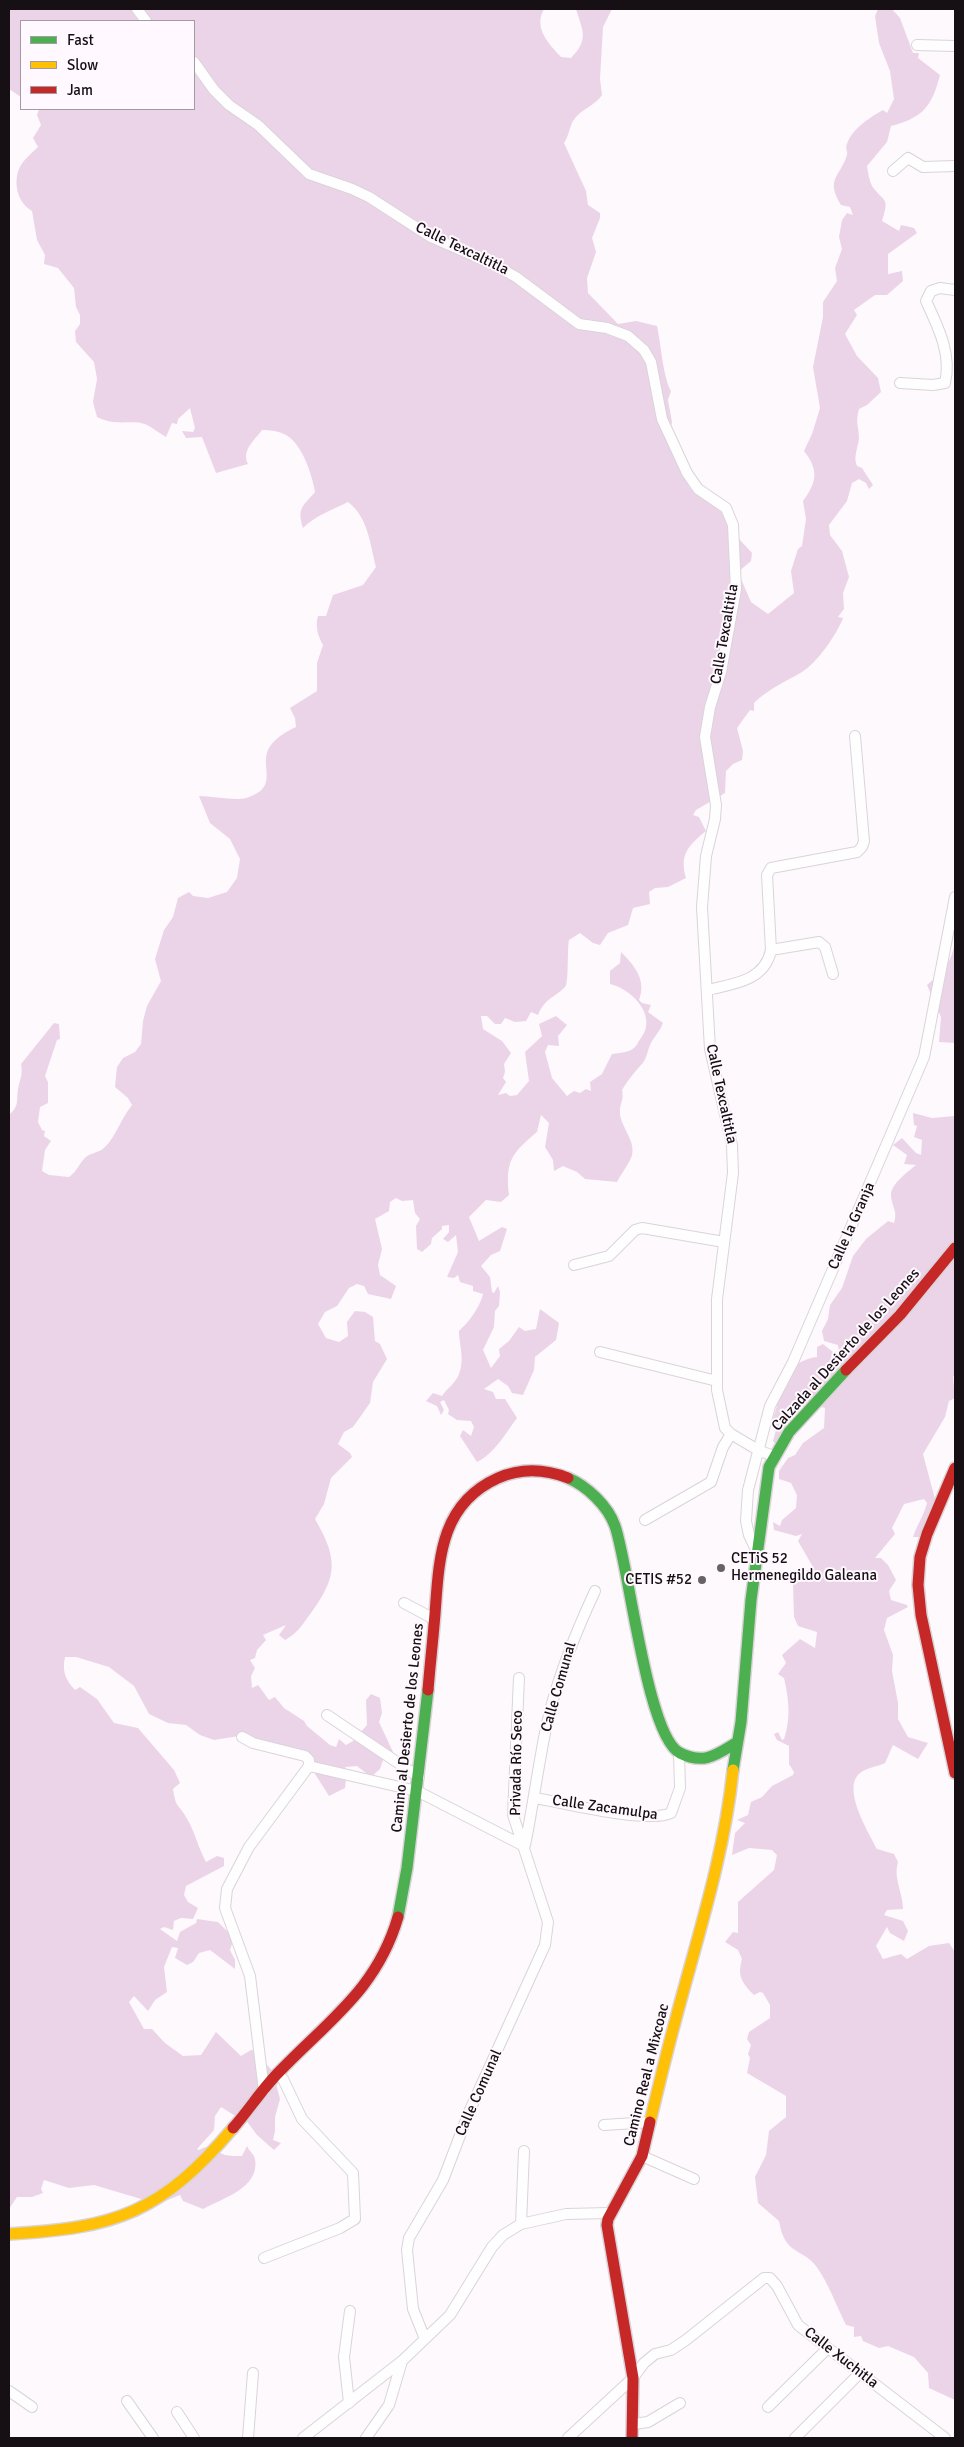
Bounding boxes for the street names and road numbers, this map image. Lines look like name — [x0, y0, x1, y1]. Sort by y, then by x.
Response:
street label: Calle Texcaltitla — [412, 219, 512, 279]
street label: Calle Texcaltitla — [707, 582, 743, 686]
street label: Calle Texcaltitla — [702, 1042, 740, 1146]
street label: Calle la Granja — [825, 1179, 879, 1273]
street label: Calzada al Desierto de los Leones — [768, 1265, 924, 1435]
street label: Camino al Desierto de los Leones — [388, 1622, 428, 1834]
street label: Calle Comunal — [538, 1640, 580, 1734]
street label: Privada Río Seco — [507, 1710, 527, 1816]
street label: Calle Zacamulpa — [551, 1792, 659, 1824]
street label: Camino Real a Mixcoac — [621, 2002, 673, 2148]
street label: Calle Comunal — [452, 2047, 506, 2139]
street label: Calle Xuchitla — [800, 2324, 882, 2392]

